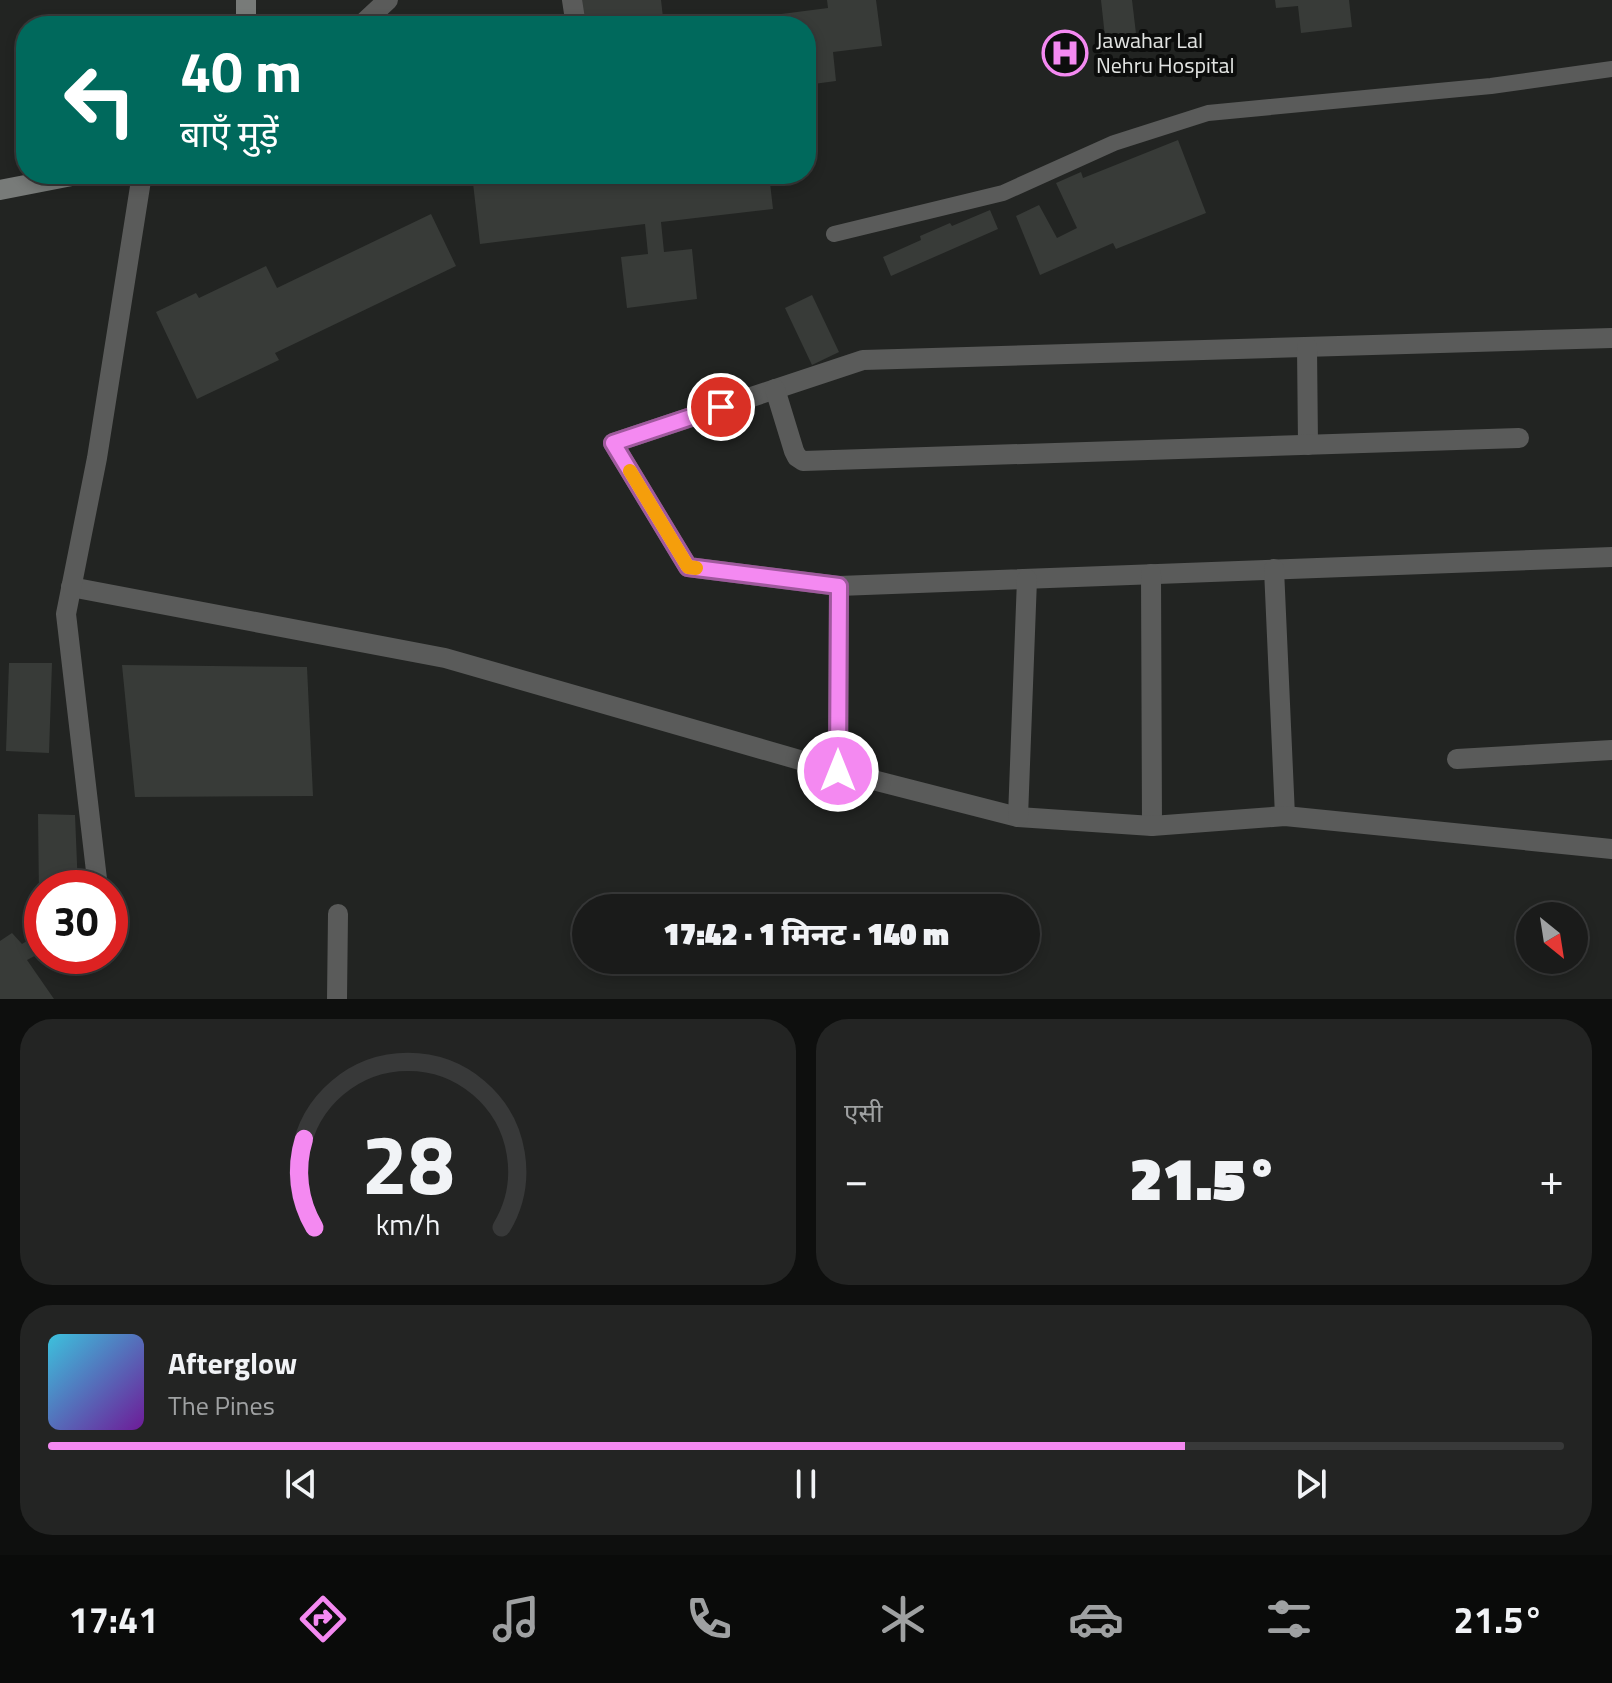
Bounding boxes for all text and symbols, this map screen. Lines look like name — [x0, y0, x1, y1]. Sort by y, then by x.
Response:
place label: Jawahar Lal Nehru Hospital — [1096, 23, 1235, 82]
text: 40 m — [180, 29, 302, 114]
hospital icon: Jawahar Lal Nehru Hospital — [1041, 29, 1089, 77]
icon: left — [48, 48, 152, 152]
text: बाएँ मुड़ें — [180, 106, 279, 161]
pin — [687, 373, 755, 441]
icon: arrive — [699, 385, 743, 429]
position arrow — [796, 729, 880, 813]
speed limit sign: 30 — [24, 870, 128, 974]
north arrow — [1516, 902, 1588, 974]
map controls — [1516, 902, 1588, 974]
text: 17:42 · 1 मिनट · 140 m — [663, 911, 949, 957]
text: एसी — [844, 1093, 883, 1132]
text: 28 — [361, 1100, 455, 1226]
text: 21.5° — [1130, 1132, 1278, 1223]
text: − — [844, 1145, 869, 1212]
text: + — [1539, 1145, 1564, 1212]
text: km/h — [376, 1203, 440, 1246]
text: Afterglow — [168, 1340, 297, 1386]
text: The Pines — [168, 1386, 275, 1425]
icon: previous — [279, 1462, 323, 1506]
icon: pause — [784, 1462, 828, 1506]
icon: next — [1289, 1462, 1333, 1506]
icon: directions — [295, 1591, 351, 1647]
icon: music — [488, 1591, 544, 1647]
icon: phone — [681, 1591, 737, 1647]
icon: climate — [875, 1591, 931, 1647]
icon: car — [1068, 1591, 1124, 1647]
icon: filters — [1261, 1591, 1317, 1647]
text: 17:41 — [69, 1592, 158, 1647]
text: 21.5° — [1454, 1592, 1543, 1647]

